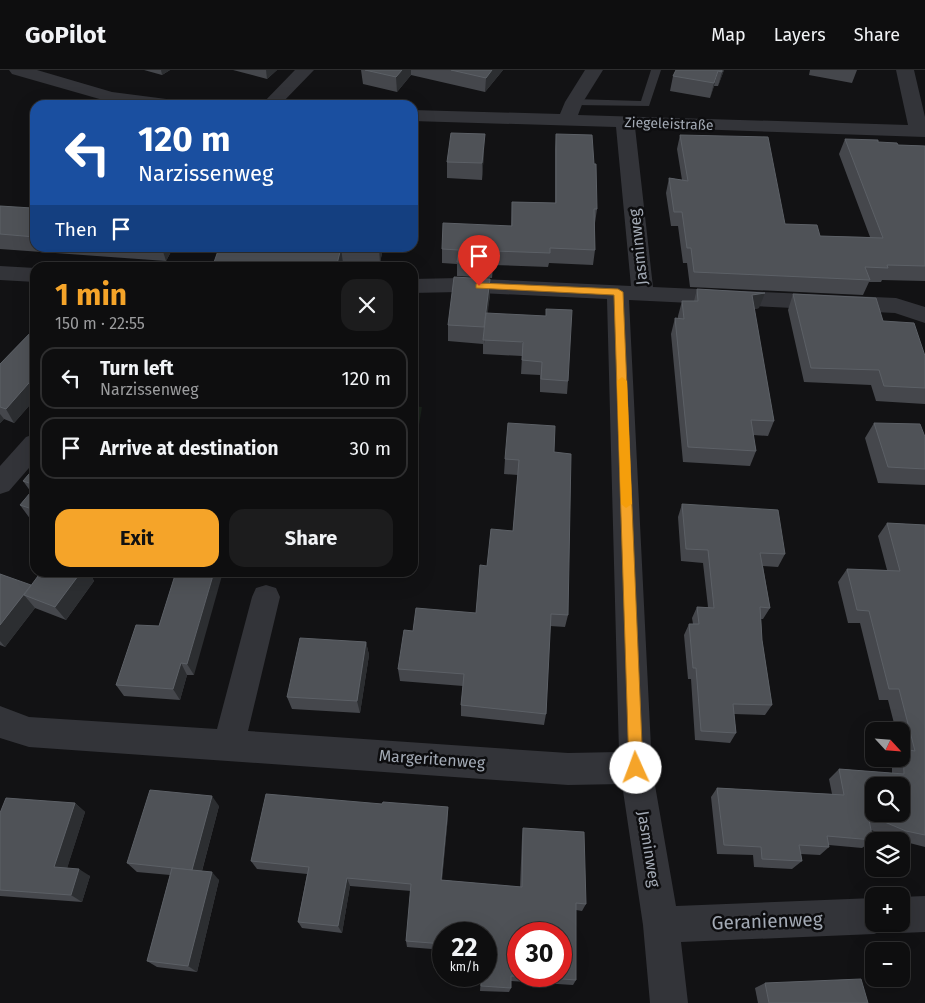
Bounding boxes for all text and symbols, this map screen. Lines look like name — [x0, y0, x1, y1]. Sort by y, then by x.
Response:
text: GoPilot — [25, 21, 106, 49]
text: Map — [711, 24, 746, 46]
text: Layers — [774, 24, 826, 46]
text: Share — [854, 24, 900, 46]
street label: Ziegeleistraße — [624, 114, 714, 134]
text: 120 m — [138, 118, 231, 160]
icon: left — [55, 120, 120, 185]
text: Narzissenweg — [138, 160, 274, 187]
street label: Jasminweg — [624, 207, 651, 286]
icon: arrive — [107, 215, 135, 243]
text: Then — [55, 218, 97, 241]
pin — [458, 235, 500, 286]
icon: arrive — [465, 242, 493, 270]
text: 1 min — [55, 277, 127, 313]
button: close — [341, 279, 393, 331]
text: 150 m · 22:55 — [55, 314, 145, 333]
text: Turn left — [100, 357, 174, 380]
icon: left — [57, 364, 85, 392]
text: 120 m — [341, 367, 391, 390]
text: Narzissenweg — [100, 380, 199, 399]
icon: arrive — [57, 434, 85, 462]
text: Arrive at destination — [100, 437, 279, 460]
text: 30 m — [350, 437, 391, 460]
button: Exit — [55, 509, 219, 567]
button: Share — [229, 509, 393, 567]
north arrow — [865, 722, 910, 768]
map controls — [865, 722, 910, 987]
position arrow — [609, 741, 661, 793]
street label: Margeritenweg — [378, 746, 487, 772]
button: search — [865, 777, 910, 822]
street label: Jasminweg — [634, 809, 665, 889]
button: layers — [865, 832, 910, 877]
button: + — [865, 887, 910, 932]
street label: Geranienweg — [711, 908, 823, 934]
speed limit sign: 30 — [507, 922, 572, 987]
text: 22 — [452, 933, 477, 963]
button: − — [865, 942, 910, 987]
text: km/h — [450, 960, 479, 974]

